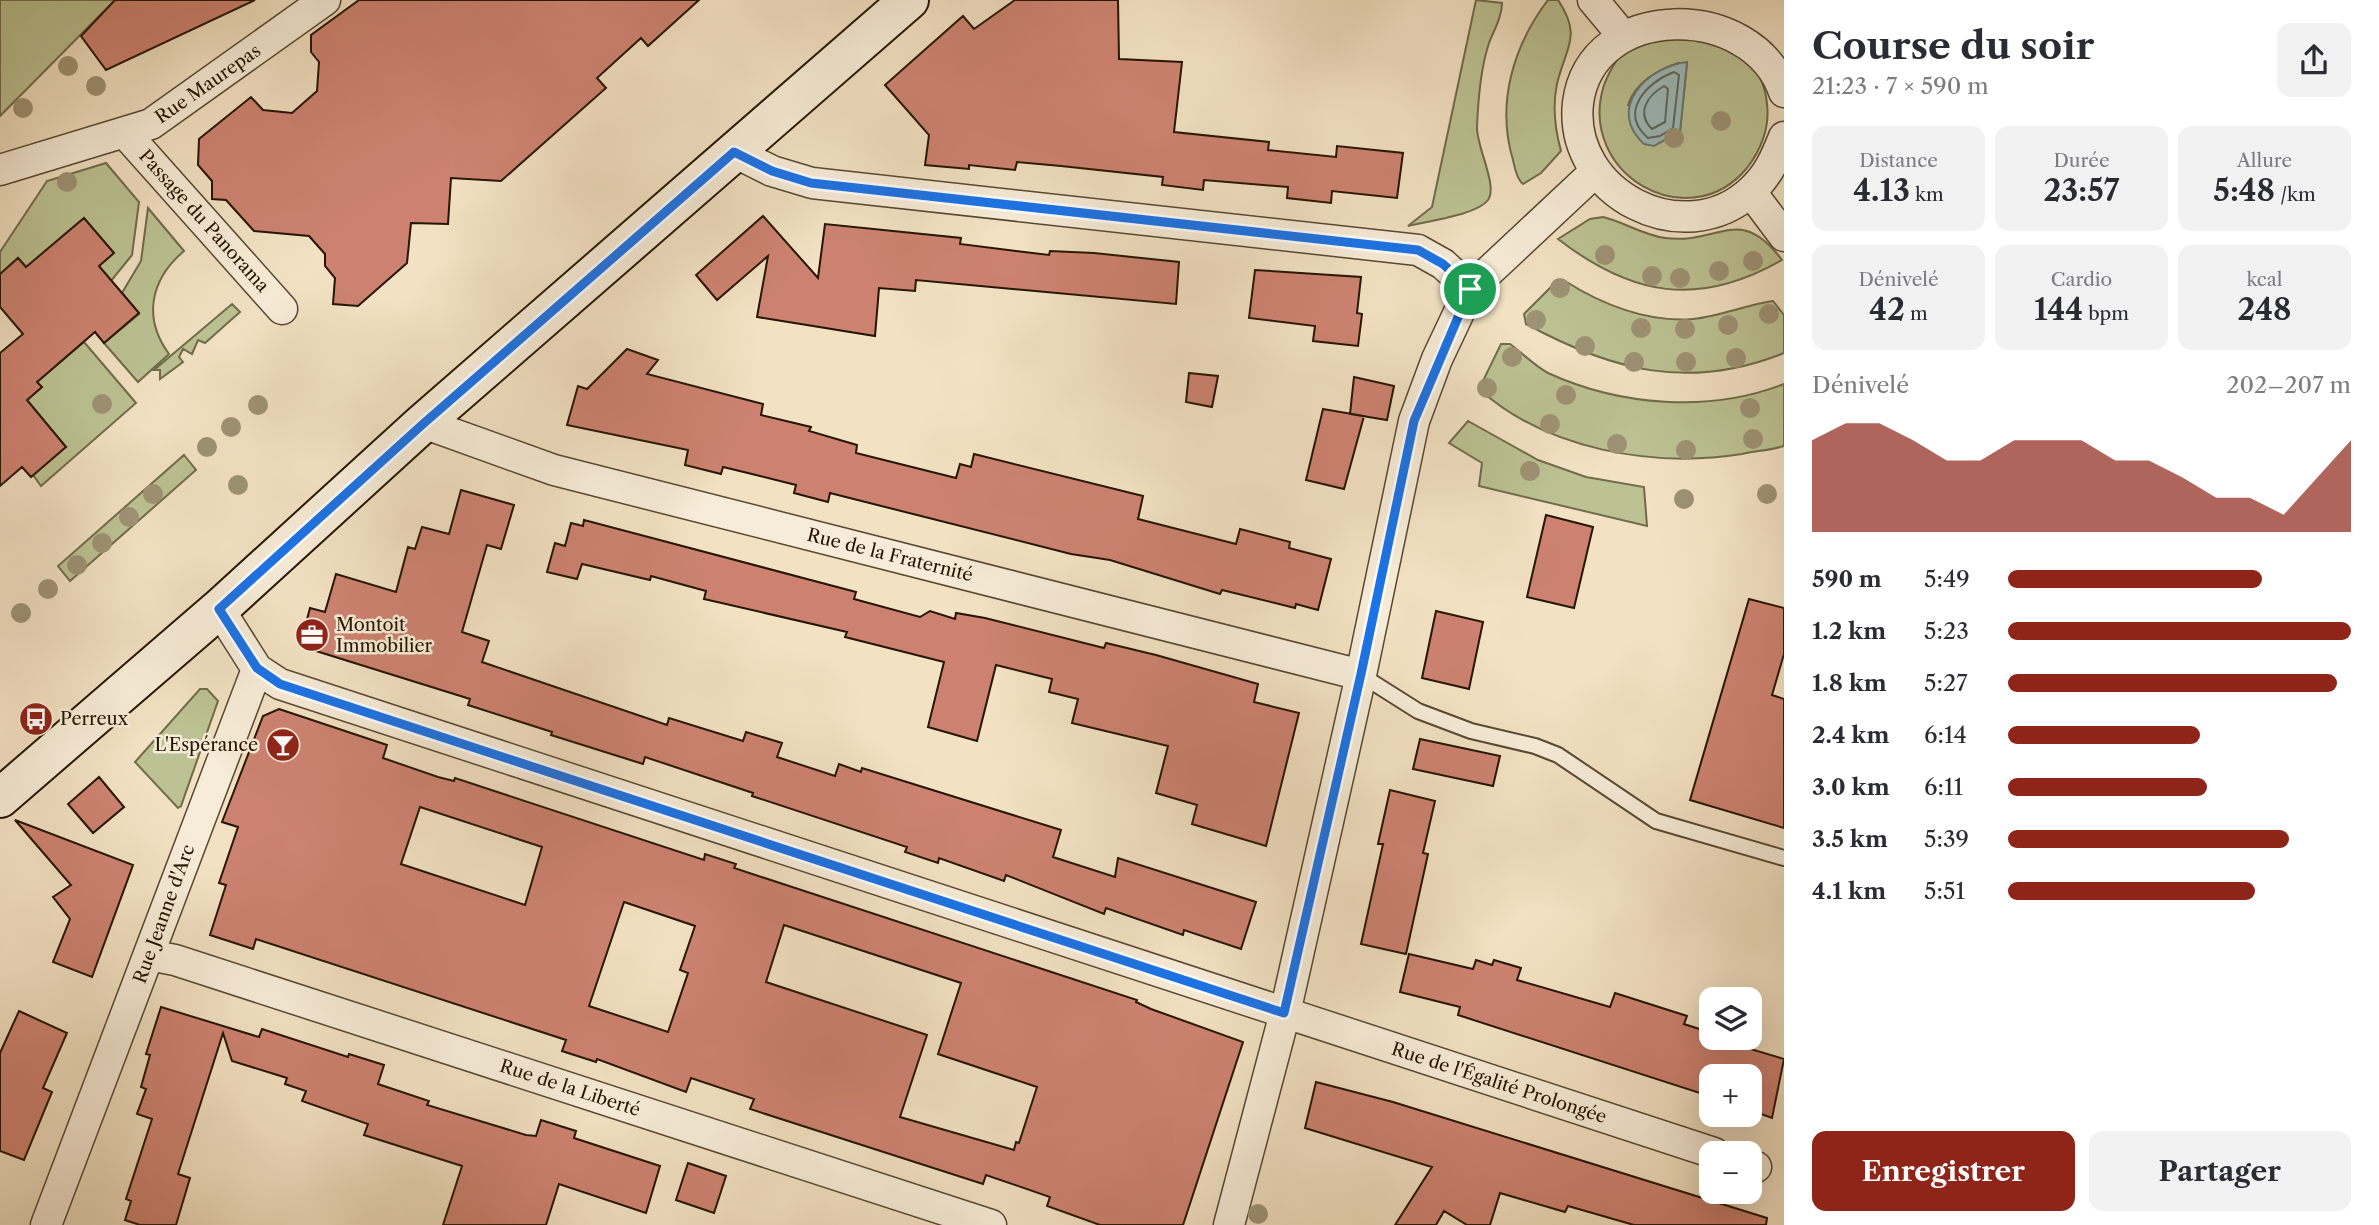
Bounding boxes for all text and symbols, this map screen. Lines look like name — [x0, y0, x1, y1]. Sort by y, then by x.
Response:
text: Course du soir — [1812, 22, 2094, 69]
button: share — [2277, 23, 2351, 97]
street label: Rue Maurepas — [151, 40, 265, 128]
text: 21:23 · 7 × 590 m — [1812, 72, 1989, 100]
street label: Passage du Panorama — [134, 145, 274, 297]
text: Distance — [1859, 149, 1938, 172]
text: Durée — [2053, 149, 2110, 172]
text: Allure — [2237, 149, 2292, 172]
text: 4.13 — [1853, 172, 1910, 209]
text: 23:57 — [2044, 172, 2119, 209]
text: 5:48 — [2213, 172, 2275, 209]
text: km — [1910, 183, 1944, 206]
text: /km — [2275, 183, 2316, 206]
pin — [1440, 259, 1500, 319]
text: Dénivelé — [1858, 268, 1939, 291]
text: Cardio — [2051, 268, 2112, 291]
text: kcal — [2247, 268, 2282, 291]
icon: arrive — [1451, 270, 1489, 308]
text: 42 — [1869, 291, 1905, 328]
text: 144 — [2034, 291, 2083, 328]
text: 248 — [2238, 291, 2291, 328]
text: m — [1905, 302, 1928, 325]
text: bpm — [2083, 302, 2129, 325]
text: Dénivelé — [1812, 371, 1909, 399]
text: 202–207 m — [2226, 371, 2351, 399]
street label: Rue de la Fraternité — [805, 524, 975, 586]
text: 590 m — [1812, 565, 1882, 593]
text: 5:49 — [1924, 565, 1970, 593]
place label: Montoit Immobilier — [336, 614, 433, 657]
office icon: Montoit Immobilier — [293, 616, 331, 654]
text: 1.2 km — [1812, 617, 1886, 645]
text: 5:23 — [1924, 617, 1969, 645]
text: 1.8 km — [1812, 669, 1887, 697]
text: 5:27 — [1924, 669, 1968, 697]
bus stop icon: Perreux — [17, 700, 55, 738]
place label: Perreux — [60, 708, 129, 730]
text: 2.4 km — [1812, 721, 1889, 749]
text: 6:14 — [1924, 721, 1967, 749]
bar icon: L'Espérance — [264, 726, 302, 764]
place label: L'Espérance — [155, 734, 258, 756]
text: 3.0 km — [1812, 773, 1890, 801]
text: 6:11 — [1924, 773, 1963, 801]
text: 3.5 km — [1812, 825, 1888, 853]
text: 5:39 — [1924, 825, 1969, 853]
street label: Rue Jeanne d'Arc — [129, 842, 199, 986]
text: 4.1 km — [1812, 877, 1886, 905]
text: 5:51 — [1924, 877, 1965, 905]
map controls — [1699, 987, 1762, 1204]
button: layers — [1699, 987, 1762, 1050]
street label: Rue de l'Égalité Prolongée — [1389, 1037, 1610, 1128]
street label: Rue de la Liberté — [497, 1055, 643, 1121]
button: + — [1699, 1064, 1762, 1127]
button: Enregistrer — [1812, 1131, 2075, 1211]
button: Partager — [2089, 1131, 2351, 1211]
button: − — [1699, 1141, 1762, 1204]

